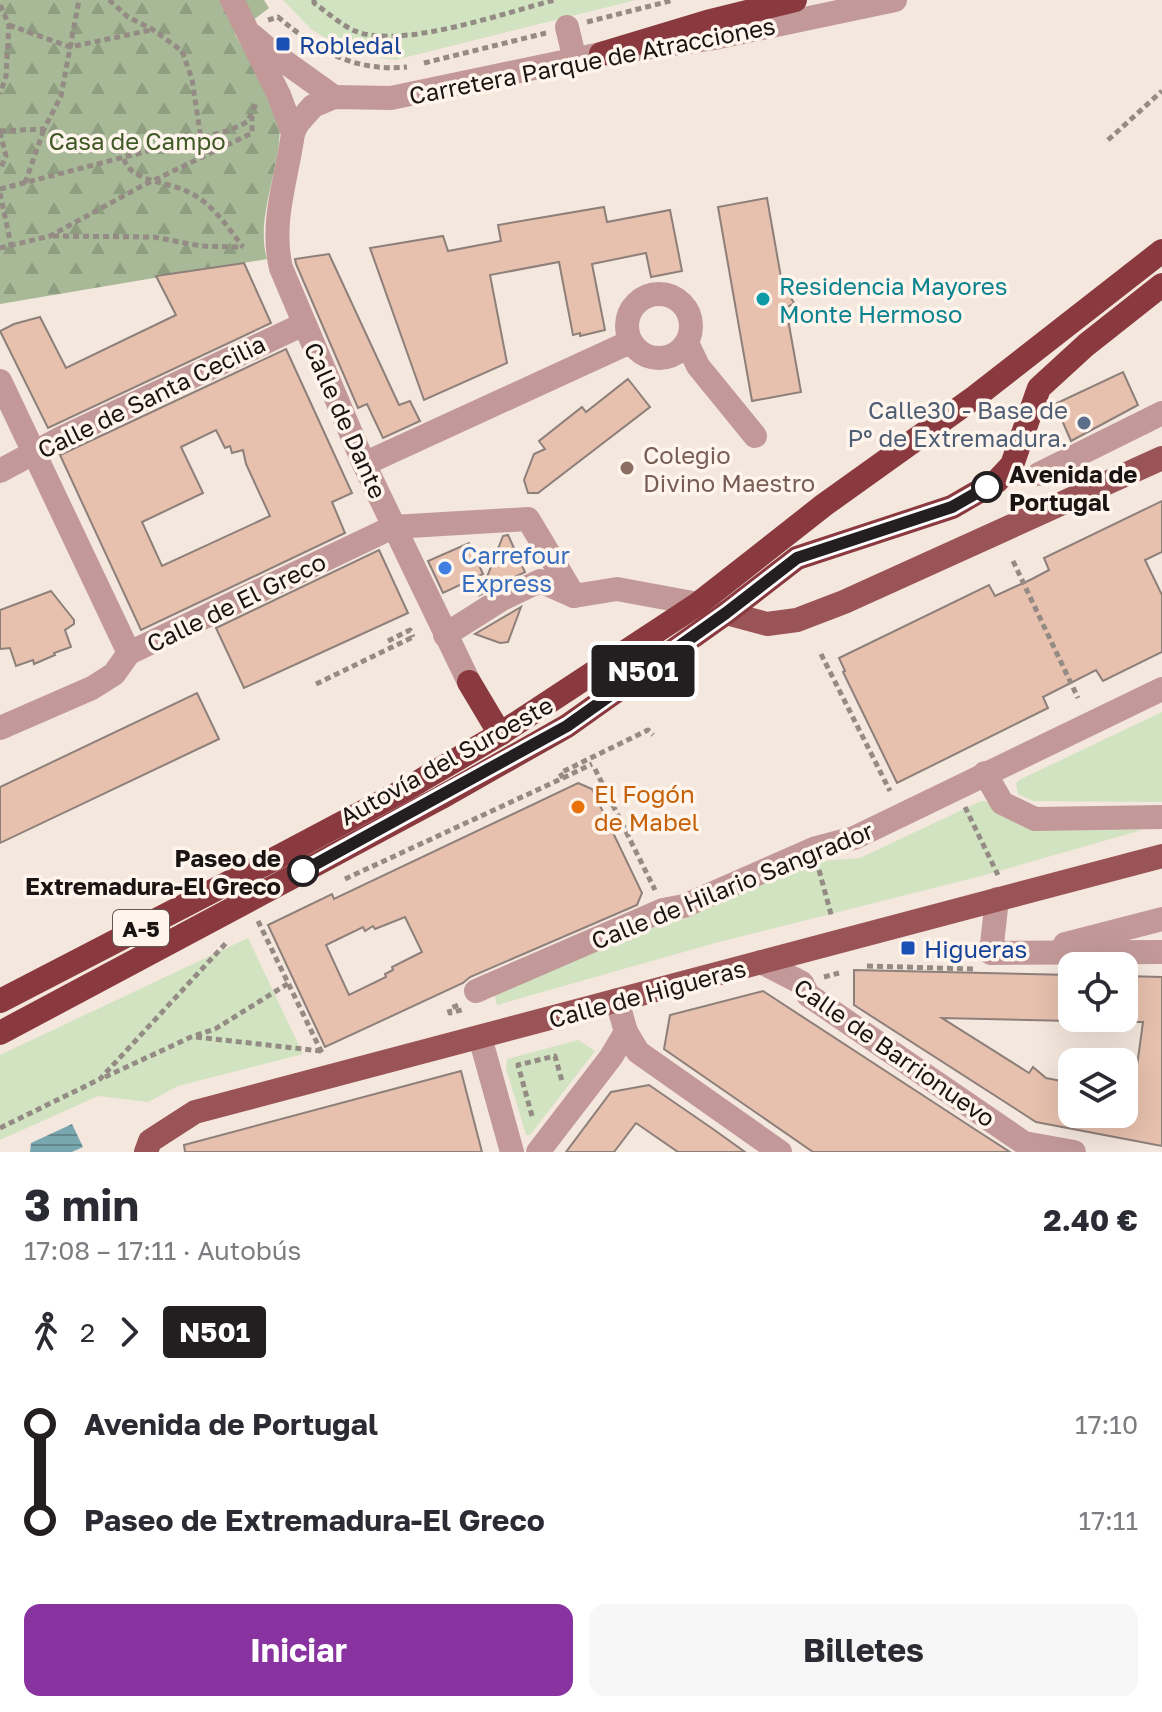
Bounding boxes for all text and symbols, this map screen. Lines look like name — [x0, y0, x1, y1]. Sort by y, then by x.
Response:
street label: Carretera Parque de Atracciones — [406, 10, 778, 110]
place label: Robledal — [299, 30, 402, 59]
marker: Robledal — [274, 35, 292, 53]
park label: Casa de Campo — [48, 126, 226, 155]
place label: Residencia Mayores Monte Hermoso — [779, 271, 1008, 328]
marker: Residencia Mayores Monte Hermoso — [754, 290, 772, 308]
street label: Calle de Santa Cecilia — [32, 328, 270, 464]
street label: Calle de Dante — [299, 337, 393, 503]
place label: Calle30 - Base de Pº de Extremadura. — [848, 395, 1068, 452]
marker: Calle30 - Base de Pº de Extremadura. — [1075, 414, 1093, 432]
place label: Colegio Divino Maestro — [643, 440, 815, 497]
marker: Colegio Divino Maestro — [618, 459, 636, 477]
place label: Avenida de Portugal — [1009, 459, 1138, 516]
marker: Avenida de Portugal — [972, 472, 1002, 502]
place label: Carrefour Express — [461, 540, 570, 597]
street label: Calle de El Greco — [142, 546, 330, 658]
marker: Carrefour Express — [436, 559, 454, 577]
line badge: N501 — [587, 645, 699, 697]
text: N501 — [608, 654, 678, 687]
street label: Autovía del Suroeste — [334, 689, 558, 831]
place label: El Fogón de Mabel — [594, 779, 699, 836]
marker: El Fogón de Mabel — [569, 798, 587, 816]
street label: Calle de Hilario Sangrador — [587, 815, 877, 955]
place label: Paseo de Extremadura-El Greco — [25, 843, 281, 900]
marker: Paseo de Extremadura-El Greco — [288, 856, 318, 886]
road number: A-5 — [113, 910, 169, 946]
place label: Higueras — [924, 934, 1027, 963]
marker: Higueras — [899, 939, 917, 957]
map controls — [1058, 952, 1138, 1128]
button: locate — [1058, 952, 1138, 1032]
street label: Calle de Higueras — [545, 953, 749, 1033]
street label: Calle de Barrionuevo — [789, 972, 1001, 1132]
button: layers — [1058, 1048, 1138, 1128]
text: 3 min — [24, 1178, 139, 1231]
text: 2.40 € — [1043, 1202, 1138, 1238]
text: 17:08 – 17:11 · Autobús — [24, 1235, 301, 1266]
icon: walk — [24, 1310, 68, 1354]
icon: forward — [107, 1310, 151, 1354]
text: N501 — [179, 1315, 250, 1348]
text: 2 — [80, 1317, 95, 1348]
text: Avenida de Portugal — [84, 1406, 378, 1442]
text: 17:10 — [1075, 1409, 1138, 1440]
text: Paseo de Extremadura-El Greco — [84, 1502, 545, 1538]
text: 17:11 — [1079, 1505, 1138, 1536]
button: Iniciar — [24, 1604, 573, 1696]
button: Billetes — [589, 1604, 1138, 1696]

